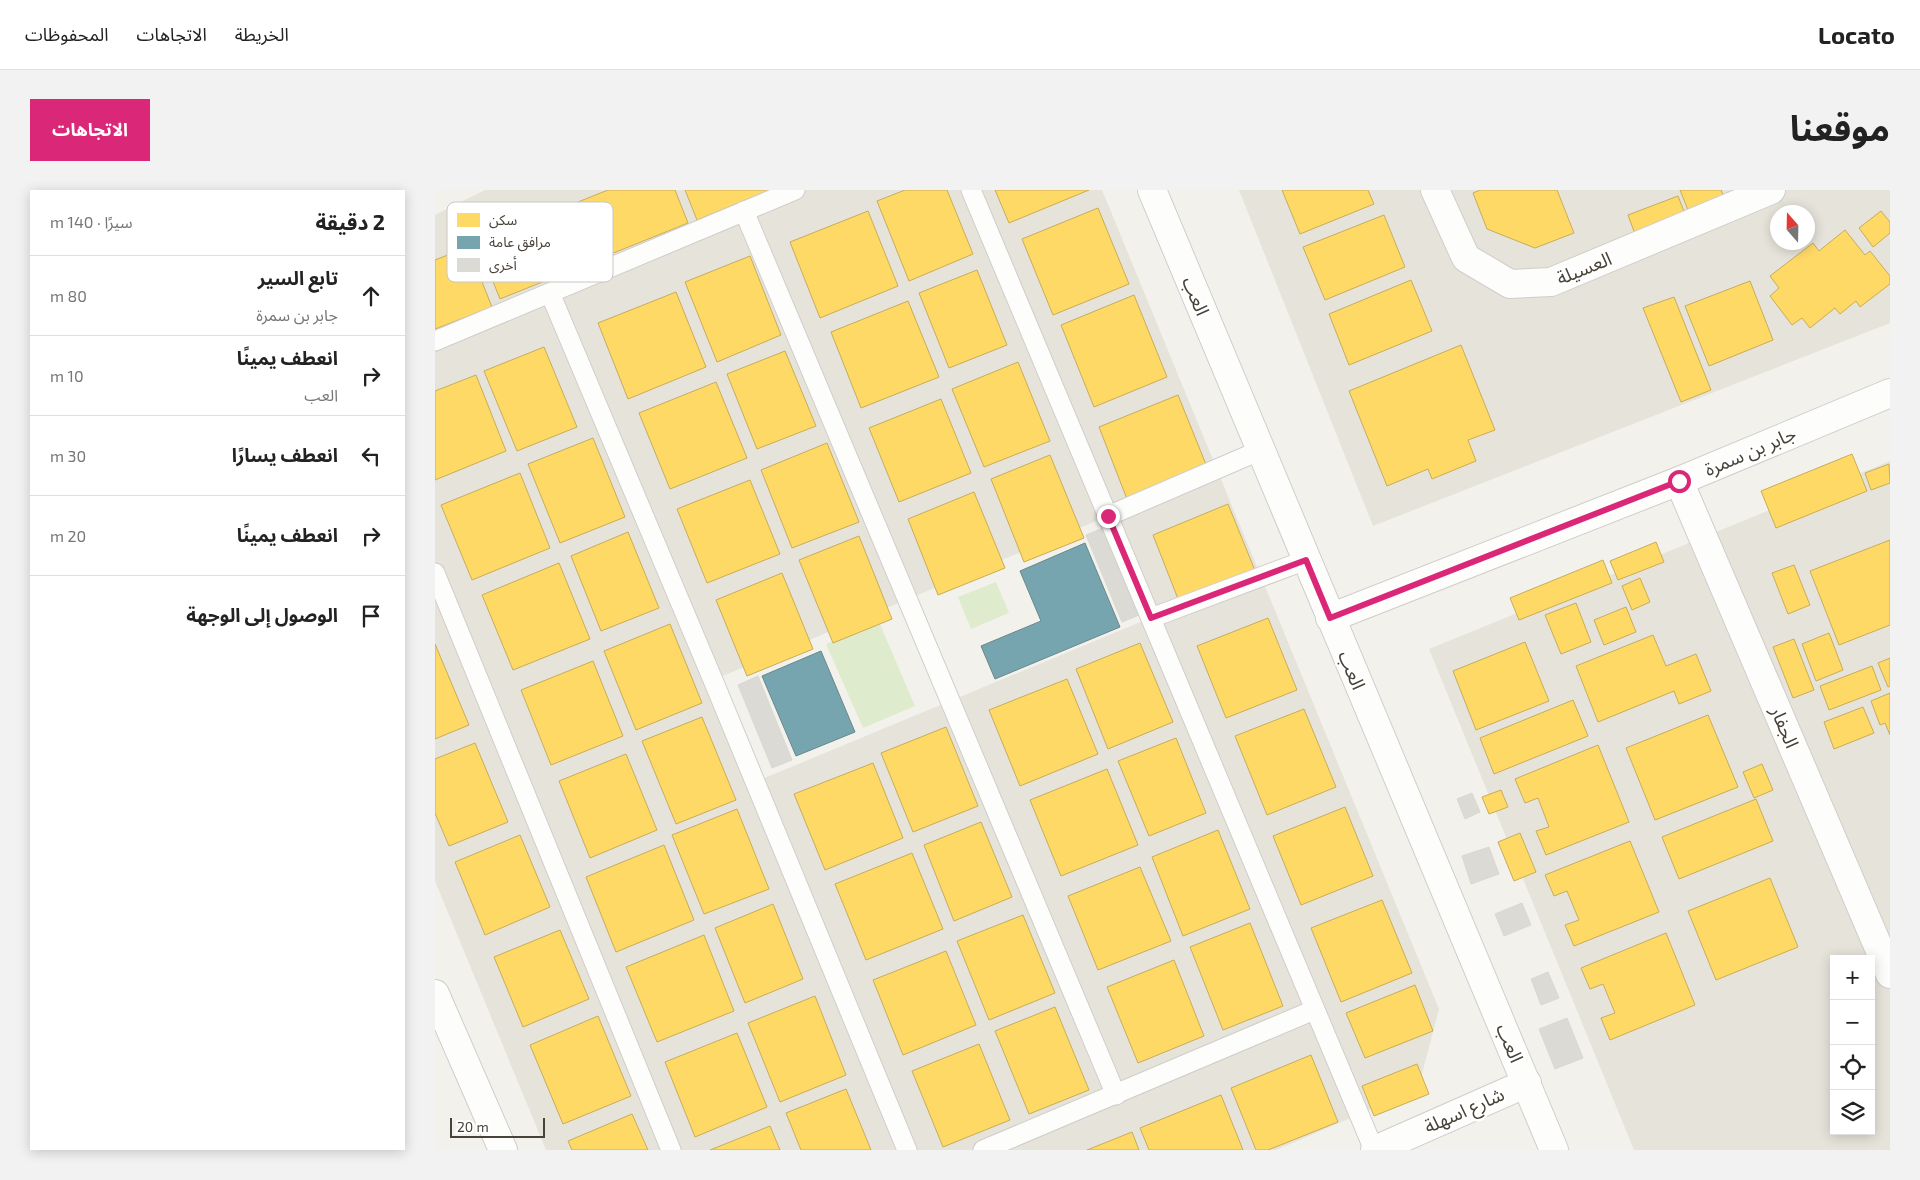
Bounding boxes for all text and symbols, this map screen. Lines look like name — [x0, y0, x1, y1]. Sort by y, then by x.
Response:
text: Locato — [1818, 20, 1895, 49]
text: المحفوظات — [25, 23, 109, 45]
text: الاتجاهات — [137, 23, 207, 45]
text: الخريطة — [235, 23, 289, 45]
button: الاتجاهات — [30, 99, 150, 161]
text: موقعنا — [1790, 106, 1890, 148]
legend — [447, 202, 613, 282]
north arrow — [1770, 205, 1815, 250]
text: 2 دقيقة — [315, 209, 385, 234]
text: سكن — [489, 211, 517, 229]
text: سيرًا · 140 m — [50, 212, 133, 231]
text: مرافق عامة — [489, 233, 551, 252]
street label: العسيلة — [1553, 246, 1615, 289]
text: أخرى — [489, 256, 517, 274]
text: تابع السير — [258, 266, 338, 289]
street label: العب — [1178, 273, 1215, 319]
icon: ahead — [357, 282, 385, 310]
text: 80 m — [50, 286, 87, 305]
text: جابر بن سمرة — [256, 305, 338, 324]
text: انعطف يمينًا — [237, 346, 338, 369]
icon: right — [357, 362, 385, 390]
text: 10 m — [50, 366, 84, 385]
text: العب — [304, 385, 338, 404]
street label: جابر بن سمرة — [1701, 421, 1799, 481]
icon: left — [357, 442, 385, 470]
text: انعطف يسارًا — [232, 443, 338, 466]
text: 30 m — [50, 446, 86, 465]
route start — [1668, 470, 1691, 493]
route end — [1097, 505, 1120, 528]
icon: right — [357, 522, 385, 550]
text: انعطف يمينًا — [237, 523, 338, 546]
text: 20 m — [50, 526, 86, 545]
icon: arrive — [357, 602, 385, 630]
text: الوصول إلى الوجهة — [186, 603, 338, 626]
street label: العب — [1334, 647, 1371, 693]
street label: الجفار — [1765, 701, 1805, 752]
map controls — [1830, 955, 1875, 1135]
button: + — [1830, 955, 1875, 1000]
button: − — [1830, 1000, 1875, 1045]
street label: العب — [1492, 1020, 1529, 1066]
button: locate — [1830, 1045, 1875, 1090]
street label: شارع اسهلة — [1420, 1082, 1509, 1140]
button: layers — [1830, 1090, 1875, 1135]
scale bar — [450, 1115, 545, 1138]
text: 20 m — [457, 1118, 489, 1135]

